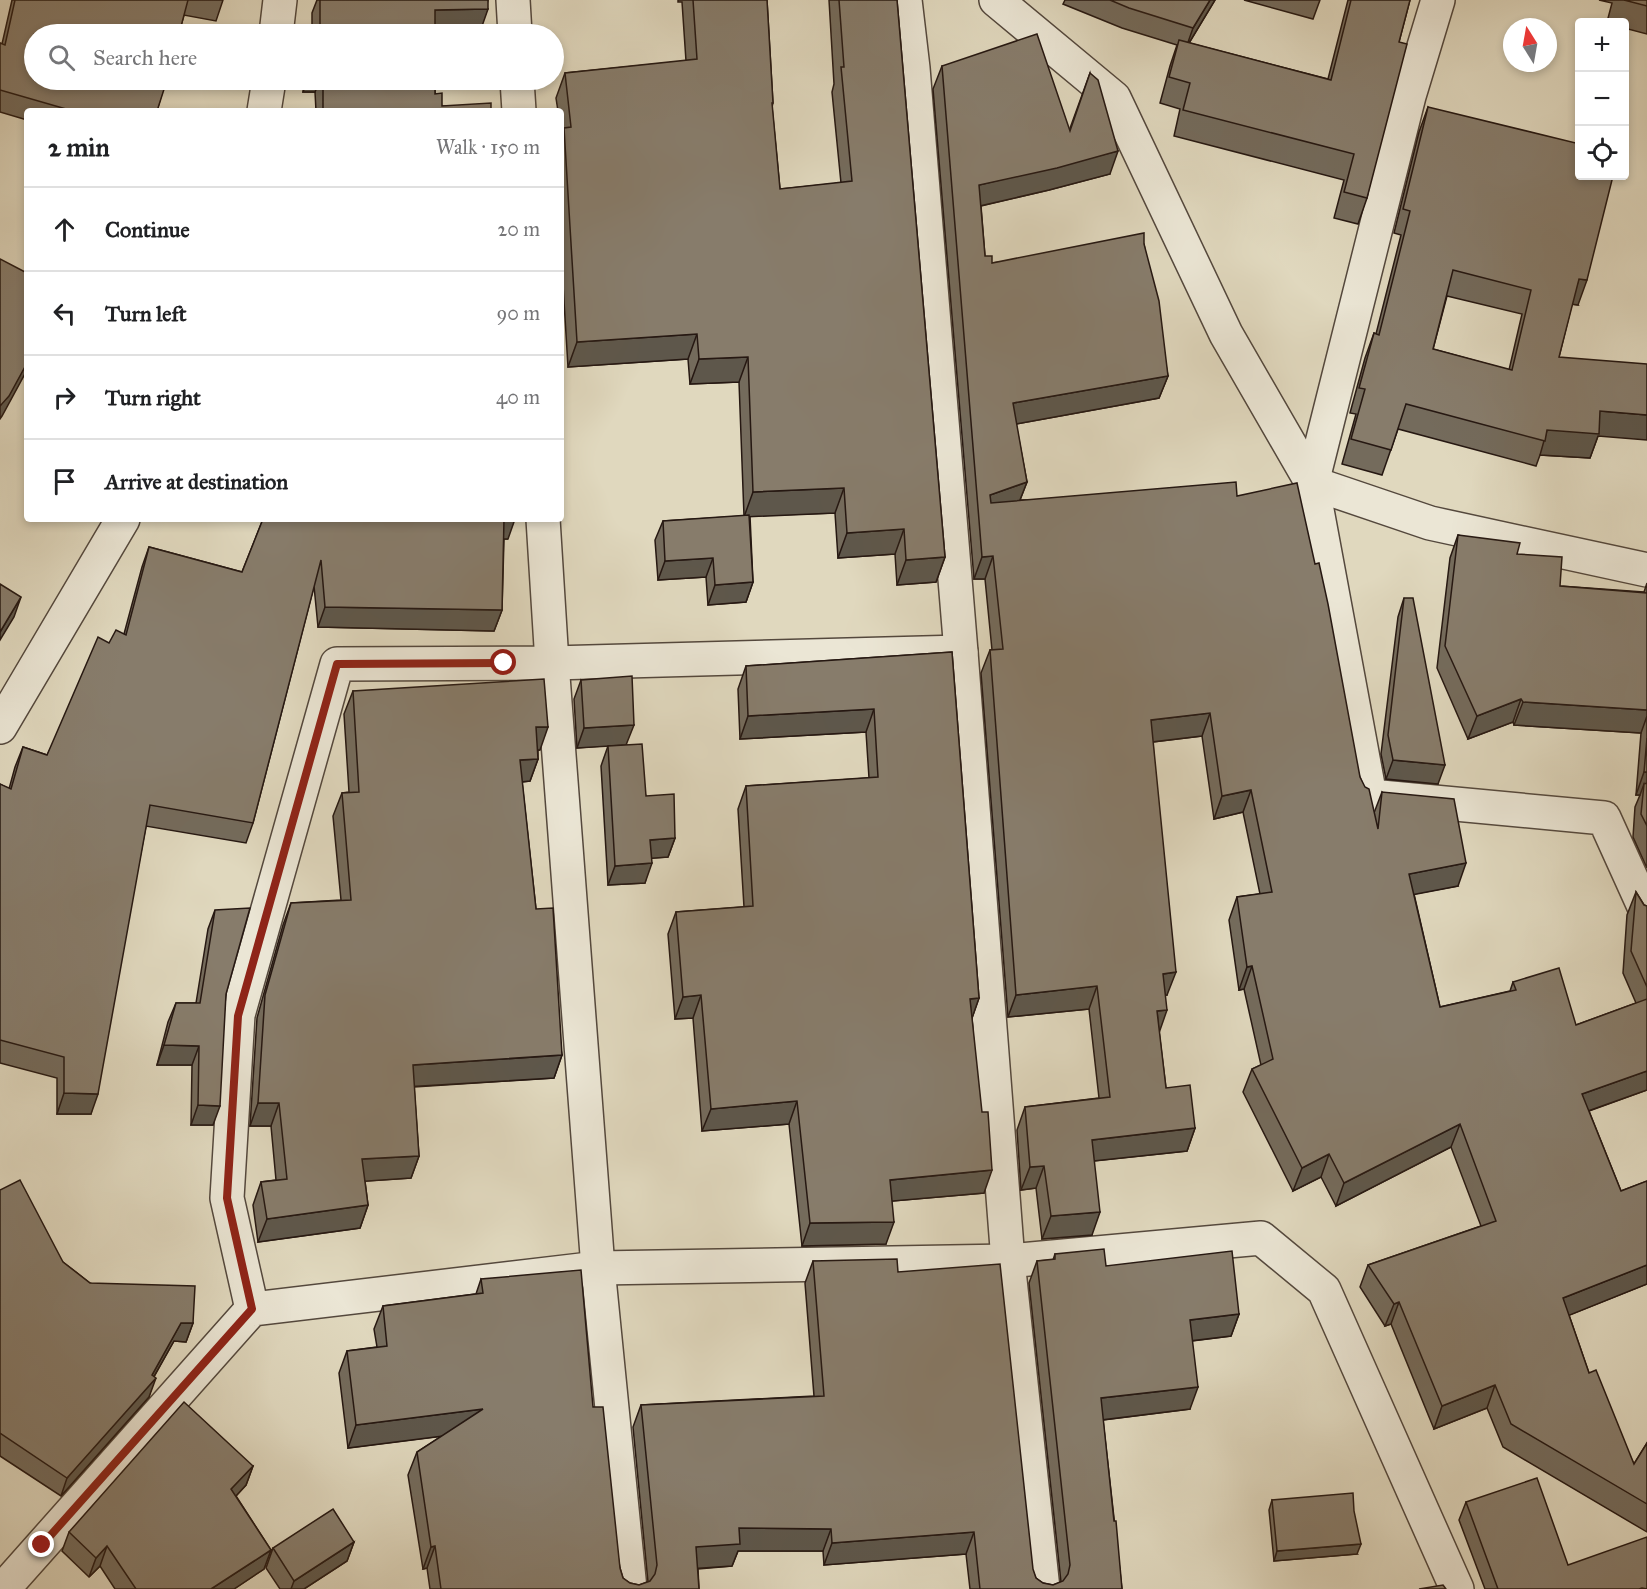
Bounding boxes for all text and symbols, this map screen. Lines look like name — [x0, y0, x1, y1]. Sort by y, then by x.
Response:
north arrow — [1503, 18, 1557, 72]
map controls — [1575, 18, 1629, 180]
button: + — [1575, 18, 1629, 72]
search box — [24, 24, 564, 90]
icon: search — [45, 41, 78, 74]
text: Search here — [93, 44, 197, 71]
button: − — [1575, 72, 1629, 126]
button: locate — [1575, 126, 1629, 180]
text: 2 min — [48, 131, 109, 163]
text: Walk · 150 m — [436, 135, 540, 159]
icon: ahead — [48, 213, 81, 246]
text: Continue — [105, 216, 190, 243]
text: 20 m — [497, 217, 540, 241]
icon: left — [48, 297, 81, 330]
text: Turn left — [105, 300, 187, 327]
text: 90 m — [497, 301, 540, 325]
icon: right — [48, 381, 81, 414]
text: Turn right — [105, 384, 201, 411]
text: 40 m — [496, 385, 540, 409]
icon: arrive — [48, 465, 81, 498]
text: Arrive at destination — [105, 468, 288, 495]
route start — [490, 649, 516, 675]
route end — [28, 1531, 54, 1557]

